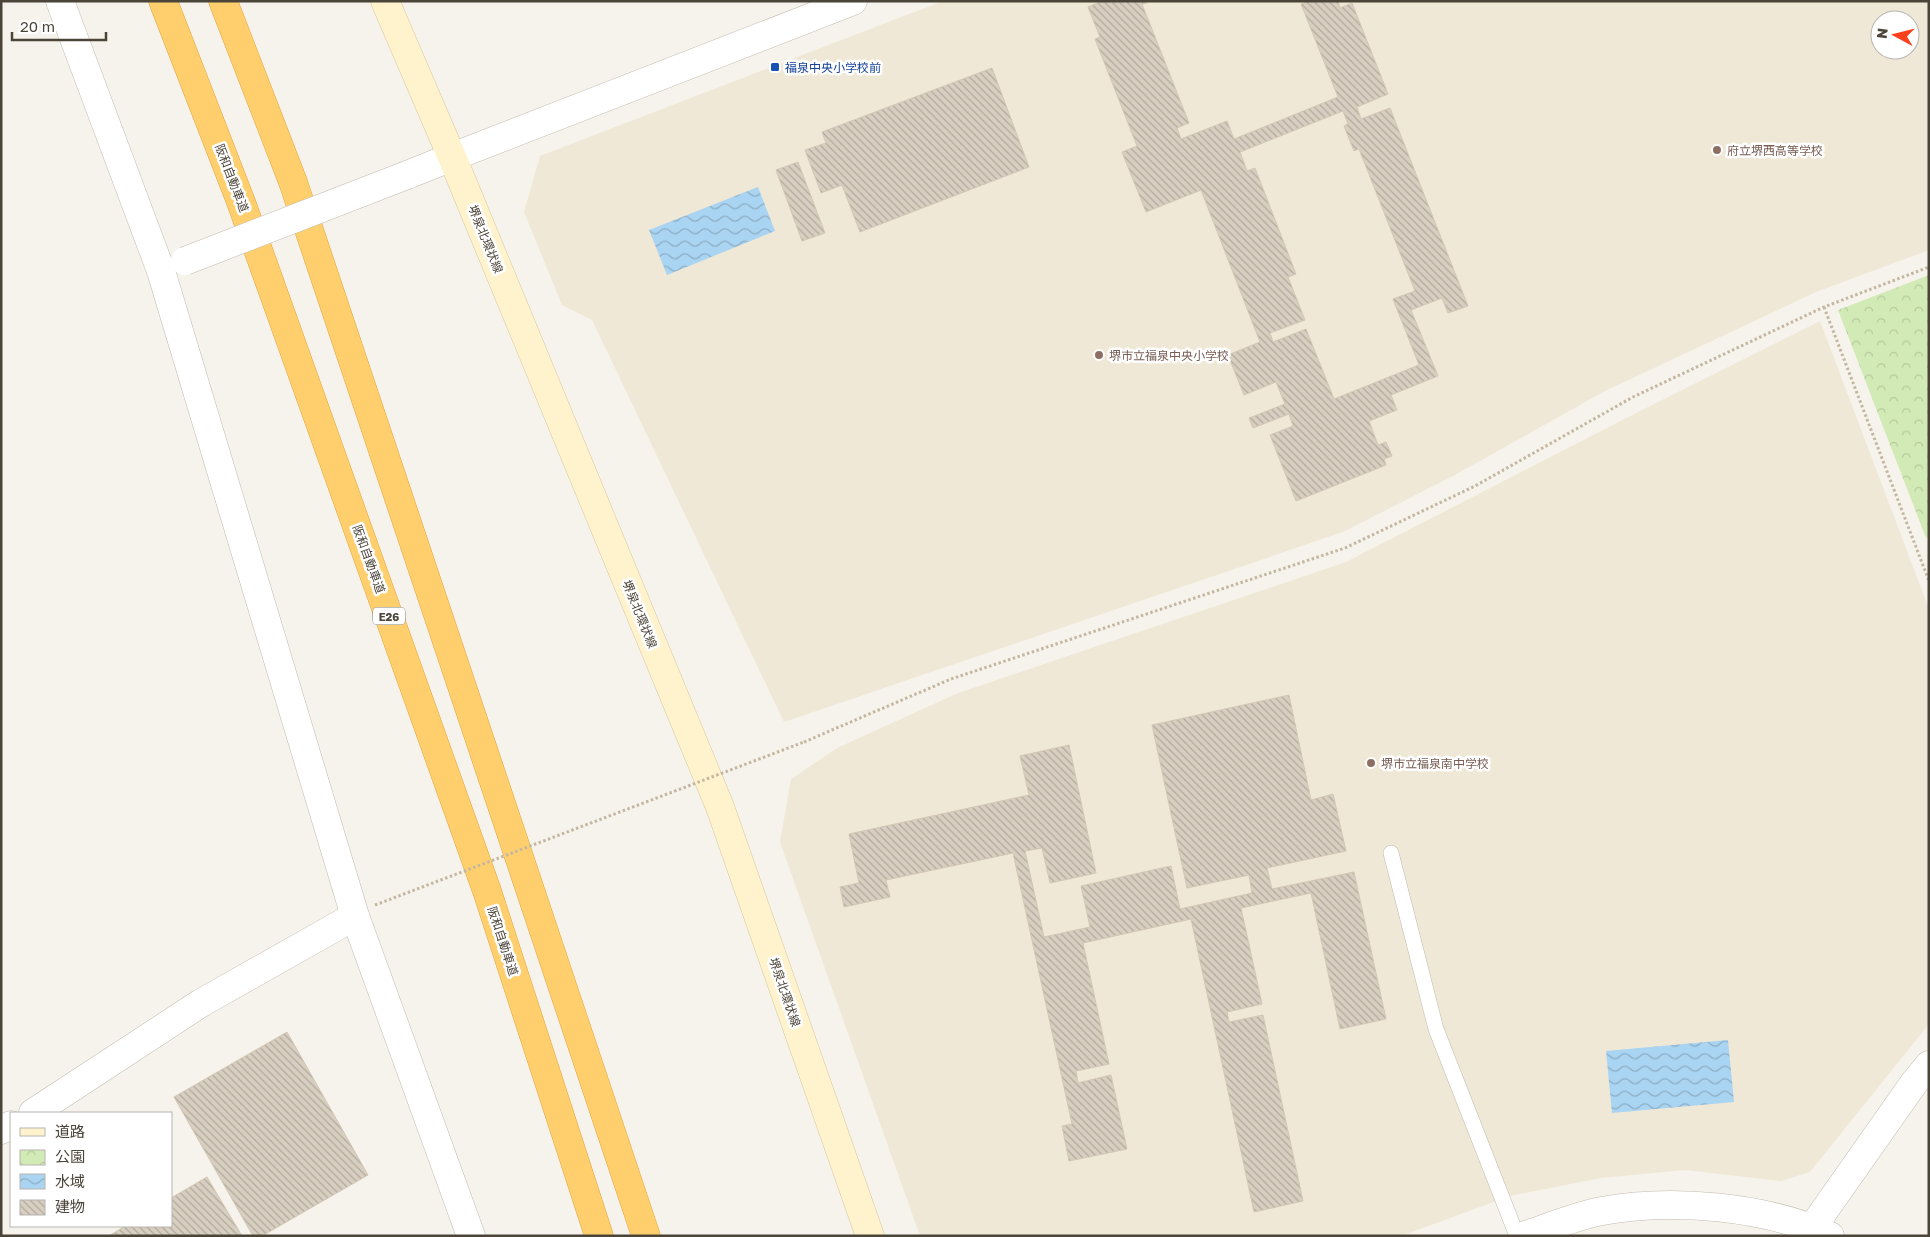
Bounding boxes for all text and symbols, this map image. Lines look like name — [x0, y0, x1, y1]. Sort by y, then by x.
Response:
scale bar — [12, 10, 106, 42]
north arrow — [1870, 10, 1920, 60]
text: 20 m — [20, 17, 55, 35]
text: N — [1873, 27, 1891, 40]
place label: 福泉中央小学校前 — [785, 60, 881, 75]
marker: 福泉中央小学校前 — [769, 61, 781, 73]
street label: 阪和自動車道 — [212, 142, 252, 214]
place label: 府立堺西高等学校 — [1727, 143, 1823, 158]
marker: 府立堺西高等学校 — [1711, 144, 1723, 156]
street label: 堺泉北環状線 — [466, 203, 506, 275]
place label: 堺市立福泉中央小学校 — [1109, 348, 1229, 363]
marker: 堺市立福泉中央小学校 — [1093, 349, 1105, 361]
street label: 阪和自動車道 — [350, 523, 388, 595]
street label: 堺泉北環状線 — [620, 578, 660, 650]
road number: E26 — [373, 608, 405, 624]
place label: 堺市立福泉南中学校 — [1381, 756, 1489, 771]
marker: 堺市立福泉南中学校 — [1365, 757, 1377, 769]
street label: 阪和自動車道 — [485, 904, 521, 978]
street label: 堺泉北環状線 — [766, 956, 804, 1028]
legend — [10, 1112, 172, 1227]
text: 道路 — [55, 1122, 85, 1140]
text: 公園 — [55, 1147, 85, 1165]
text: 水域 — [55, 1172, 85, 1190]
text: 建物 — [55, 1197, 85, 1215]

